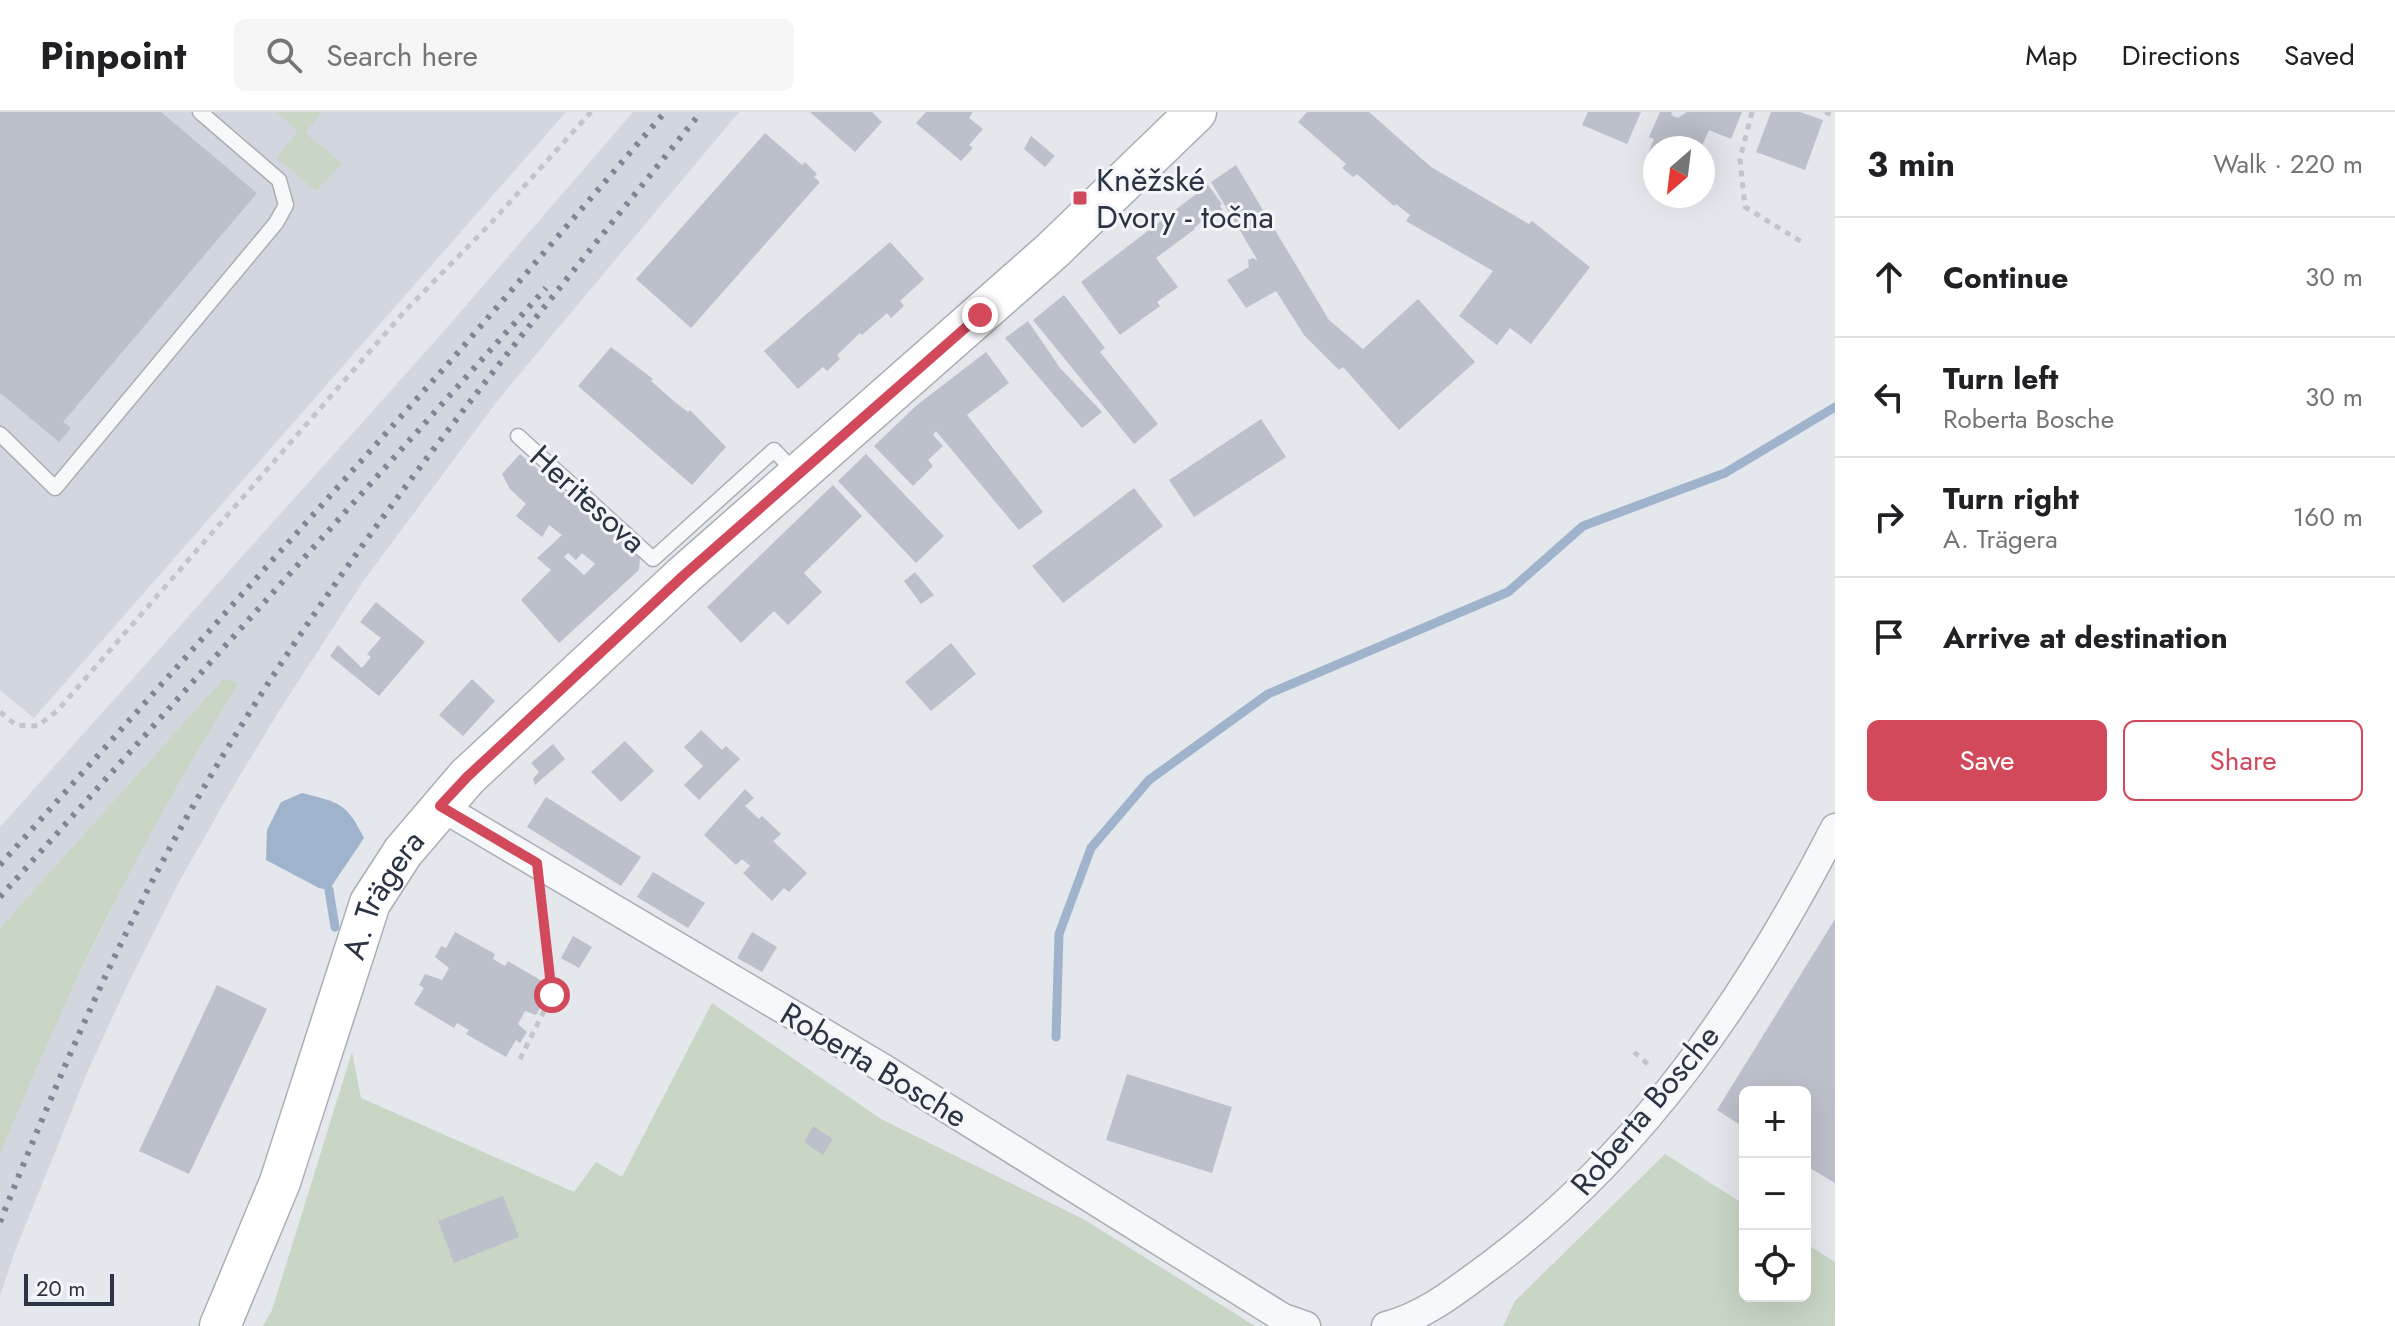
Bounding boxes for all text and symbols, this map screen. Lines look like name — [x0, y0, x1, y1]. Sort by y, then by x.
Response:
search box — [234, 19, 794, 91]
text: Pinpoint — [40, 28, 186, 83]
icon: search — [262, 33, 306, 77]
text: Search here — [326, 34, 478, 77]
text: Map — [2025, 35, 2077, 76]
text: Directions — [2121, 35, 2240, 76]
text: Saved — [2284, 35, 2355, 76]
north arrow — [1643, 136, 1715, 208]
text: 3 min — [1867, 140, 1955, 189]
text: Walk · 220 m — [2213, 145, 2363, 183]
place label: Kněžské Dvory - točna — [1096, 157, 1274, 240]
marker: Kněžské Dvory - točna — [1071, 189, 1089, 207]
icon: ahead — [1867, 255, 1911, 299]
text: Continue — [1943, 256, 2069, 299]
text: 30 m — [2305, 258, 2363, 296]
route end — [962, 297, 998, 333]
text: Turn left — [1943, 357, 2058, 400]
icon: left — [1867, 375, 1911, 419]
text: 30 m — [2305, 378, 2363, 416]
text: Roberta Bosche — [1943, 400, 2114, 438]
street label: Heritesova — [520, 434, 656, 564]
text: Turn right — [1943, 477, 2079, 520]
icon: right — [1867, 495, 1911, 539]
text: 160 m — [2293, 498, 2363, 536]
text: A. Trägera — [1943, 520, 2058, 558]
icon: arrive — [1867, 615, 1911, 659]
text: Arrive at destination — [1943, 616, 2228, 659]
button: Save — [1867, 720, 2107, 801]
button: Share — [2123, 720, 2363, 801]
street label: A. Trägera — [330, 820, 435, 965]
route start — [534, 977, 570, 1013]
street label: Roberta Bosche — [772, 991, 976, 1139]
street label: Roberta Bosche — [1560, 1015, 1730, 1205]
map controls — [1739, 1086, 1811, 1302]
button: + — [1739, 1086, 1811, 1158]
button: − — [1739, 1158, 1811, 1230]
button: locate — [1739, 1230, 1811, 1302]
scale bar — [24, 1270, 114, 1306]
text: 20 m — [36, 1272, 85, 1304]

